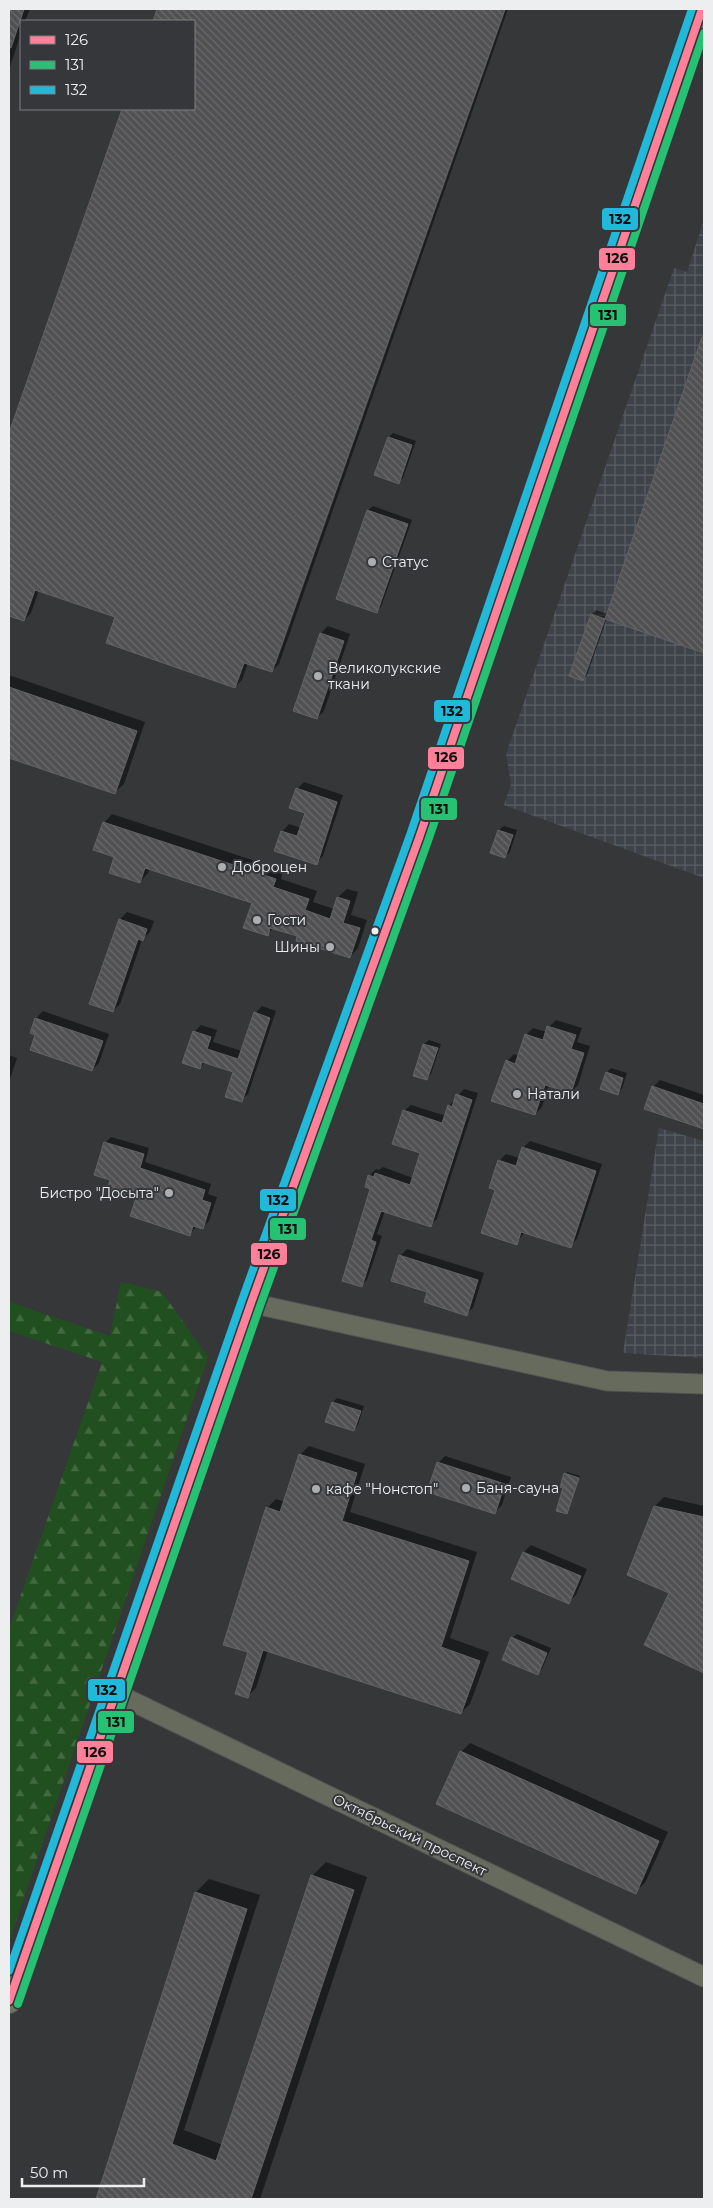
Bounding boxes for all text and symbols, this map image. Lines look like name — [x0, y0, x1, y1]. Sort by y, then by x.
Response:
legend — [20, 20, 195, 110]
text: 126 — [65, 30, 88, 49]
text: 131 — [65, 55, 84, 74]
text: 132 — [65, 80, 87, 99]
line badge: 132 — [601, 207, 639, 231]
text: 132 — [609, 210, 631, 228]
line badge: 126 — [598, 247, 636, 271]
text: 126 — [606, 249, 628, 267]
line badge: 131 — [589, 303, 627, 327]
text: 131 — [598, 306, 618, 324]
place label: Статус — [382, 553, 429, 571]
marker: Статус — [366, 556, 378, 568]
place label: Великолукские ткани — [328, 659, 441, 693]
marker: Великолукские ткани — [312, 670, 324, 682]
line badge: 132 — [433, 699, 471, 723]
text: 132 — [441, 702, 463, 720]
line badge: 126 — [427, 746, 465, 770]
text: 126 — [435, 748, 457, 766]
line badge: 131 — [420, 797, 458, 821]
text: 131 — [429, 800, 449, 818]
place label: Доброцен — [232, 858, 307, 876]
marker: Доброцен — [216, 861, 228, 873]
place label: Гости — [267, 911, 306, 929]
marker: Гости — [251, 914, 263, 926]
unlabelled marker — [370, 926, 380, 936]
place label: Шины — [275, 938, 320, 956]
marker: Шины — [324, 941, 336, 953]
place label: Натали — [527, 1085, 580, 1103]
marker: Натали — [511, 1088, 523, 1100]
place label: Бистро "Досыта" — [39, 1184, 159, 1202]
marker: Бистро "Досыта" — [163, 1187, 175, 1199]
line badge: 132 — [259, 1188, 297, 1212]
text: 132 — [267, 1191, 289, 1209]
line badge: 131 — [269, 1217, 307, 1241]
text: 131 — [278, 1220, 298, 1238]
line badge: 126 — [250, 1242, 288, 1266]
text: 126 — [258, 1245, 280, 1263]
place label: Баня-сауна — [476, 1479, 559, 1497]
place label: кафе "Нонстоп" — [326, 1480, 438, 1498]
marker: Баня-сауна — [460, 1482, 472, 1494]
marker: кафе "Нонстоп" — [310, 1483, 322, 1495]
line badge: 132 — [87, 1678, 126, 1702]
text: 132 — [95, 1681, 117, 1699]
line badge: 131 — [97, 1710, 135, 1734]
text: 131 — [106, 1713, 126, 1731]
line badge: 126 — [76, 1740, 114, 1764]
text: 126 — [84, 1743, 106, 1761]
street label: Октябрьский проспект — [330, 1790, 490, 1880]
scale bar — [22, 2156, 145, 2188]
text: 50 m — [30, 2163, 68, 2182]

